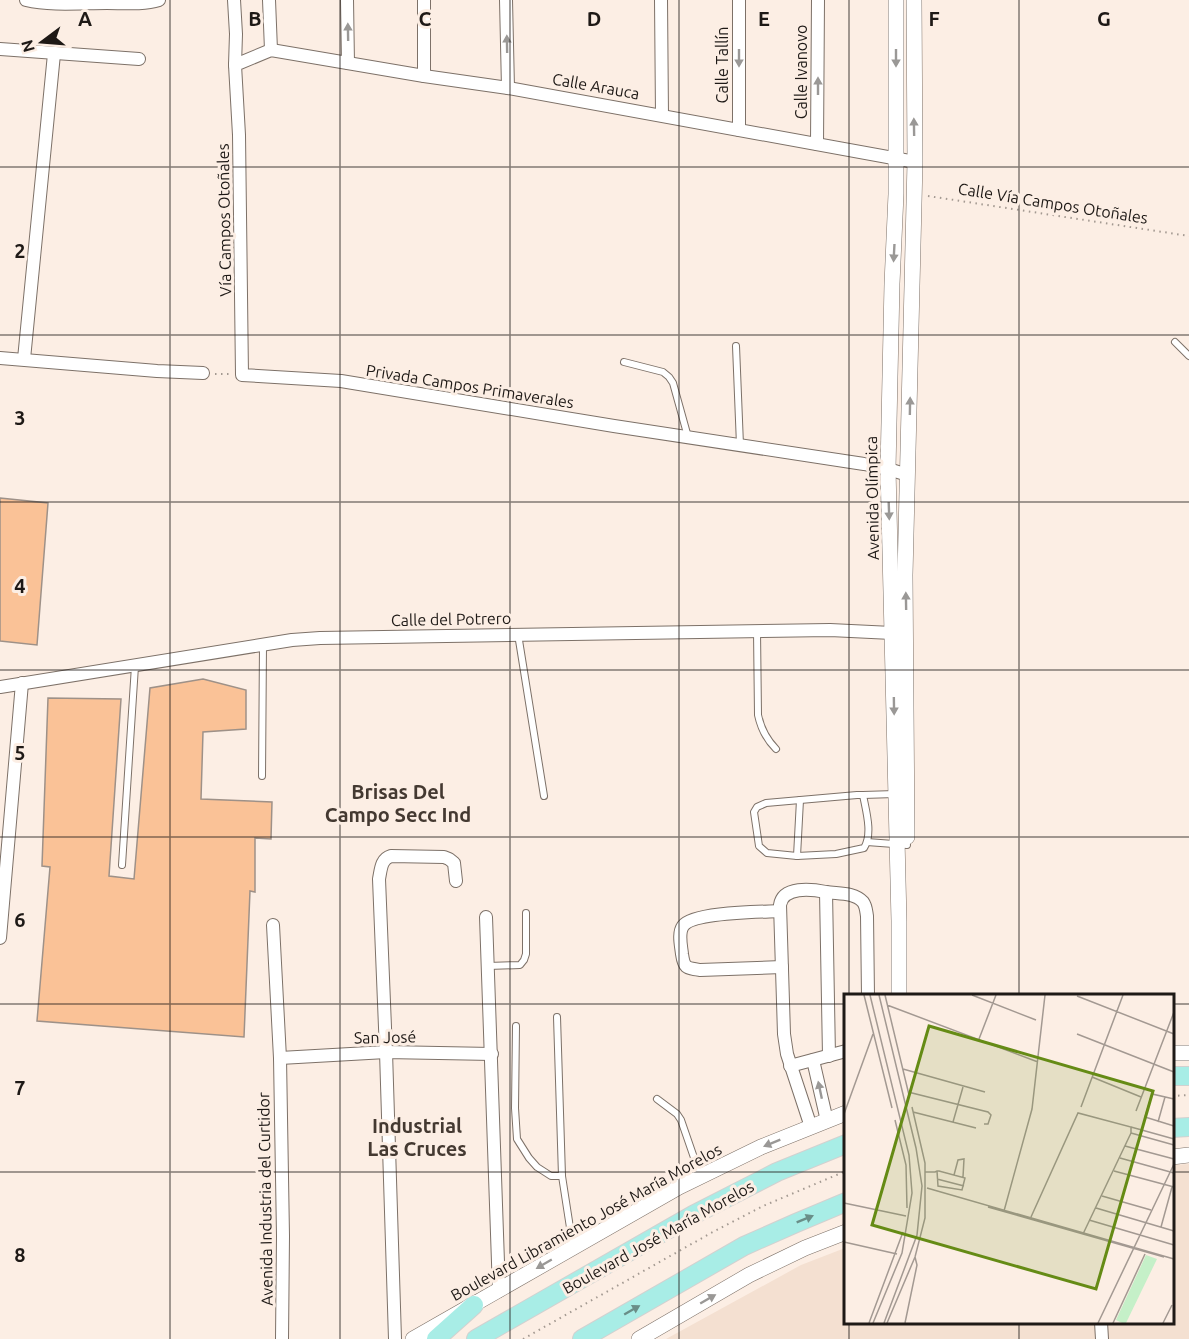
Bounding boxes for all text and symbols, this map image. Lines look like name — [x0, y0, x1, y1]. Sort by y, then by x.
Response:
text: A — [78, 7, 92, 30]
text: B — [248, 7, 262, 30]
text: C — [419, 7, 432, 30]
text: D — [587, 7, 601, 30]
text: E — [758, 7, 770, 30]
text: F — [928, 7, 940, 30]
text: G — [1097, 7, 1111, 30]
north arrow — [12, 12, 72, 72]
one-way arrow — [343, 22, 353, 41]
street label: Calle Ivanovo — [792, 25, 810, 119]
street label: Calle Tallín — [713, 27, 731, 103]
one-way arrow — [502, 34, 512, 53]
text: N — [17, 38, 38, 54]
one-way arrow — [734, 49, 744, 68]
one-way arrow — [891, 49, 901, 68]
street label: Calle Arauca — [551, 69, 641, 103]
one-way arrow — [813, 76, 822, 95]
one-way arrow — [909, 118, 919, 137]
street label: Vía Campos Otoñales — [214, 143, 234, 297]
street label: Calle Vía Campos Otoñales — [957, 179, 1149, 227]
text: 2 — [14, 239, 26, 262]
one-way arrow — [889, 244, 898, 263]
street label: Privada Campos Primaverales — [365, 361, 575, 411]
one-way arrow — [905, 397, 914, 416]
text: 3 — [14, 406, 26, 429]
street label: Avenida Olímpica — [862, 436, 882, 560]
one-way arrow — [885, 502, 894, 521]
text: 4 — [14, 574, 26, 597]
one-way arrow — [901, 592, 910, 611]
street label: Calle del Potrero — [391, 609, 511, 629]
one-way arrow — [890, 697, 899, 716]
text: 5 — [14, 741, 26, 764]
district label: Brisas Del Campo Secc Ind — [325, 780, 471, 826]
text: 6 — [14, 908, 26, 931]
inset map — [844, 994, 1174, 1324]
street label: San José — [354, 1027, 416, 1047]
text: 7 — [14, 1076, 26, 1099]
one-way arrow — [815, 1081, 824, 1100]
street label: Avenida Industria del Curtidor — [254, 1092, 276, 1306]
district label: Industrial Las Cruces — [367, 1114, 467, 1160]
one-way arrow — [762, 1138, 780, 1148]
street label: Boulevard Libramiento José María Morelos — [448, 1140, 725, 1304]
street label: Boulevard José María Morelos — [559, 1177, 757, 1297]
one-way arrow — [796, 1214, 814, 1223]
text: 8 — [14, 1243, 26, 1266]
one-way arrow — [536, 1259, 552, 1270]
one-way arrow — [699, 1295, 716, 1305]
one-way arrow — [624, 1305, 641, 1315]

